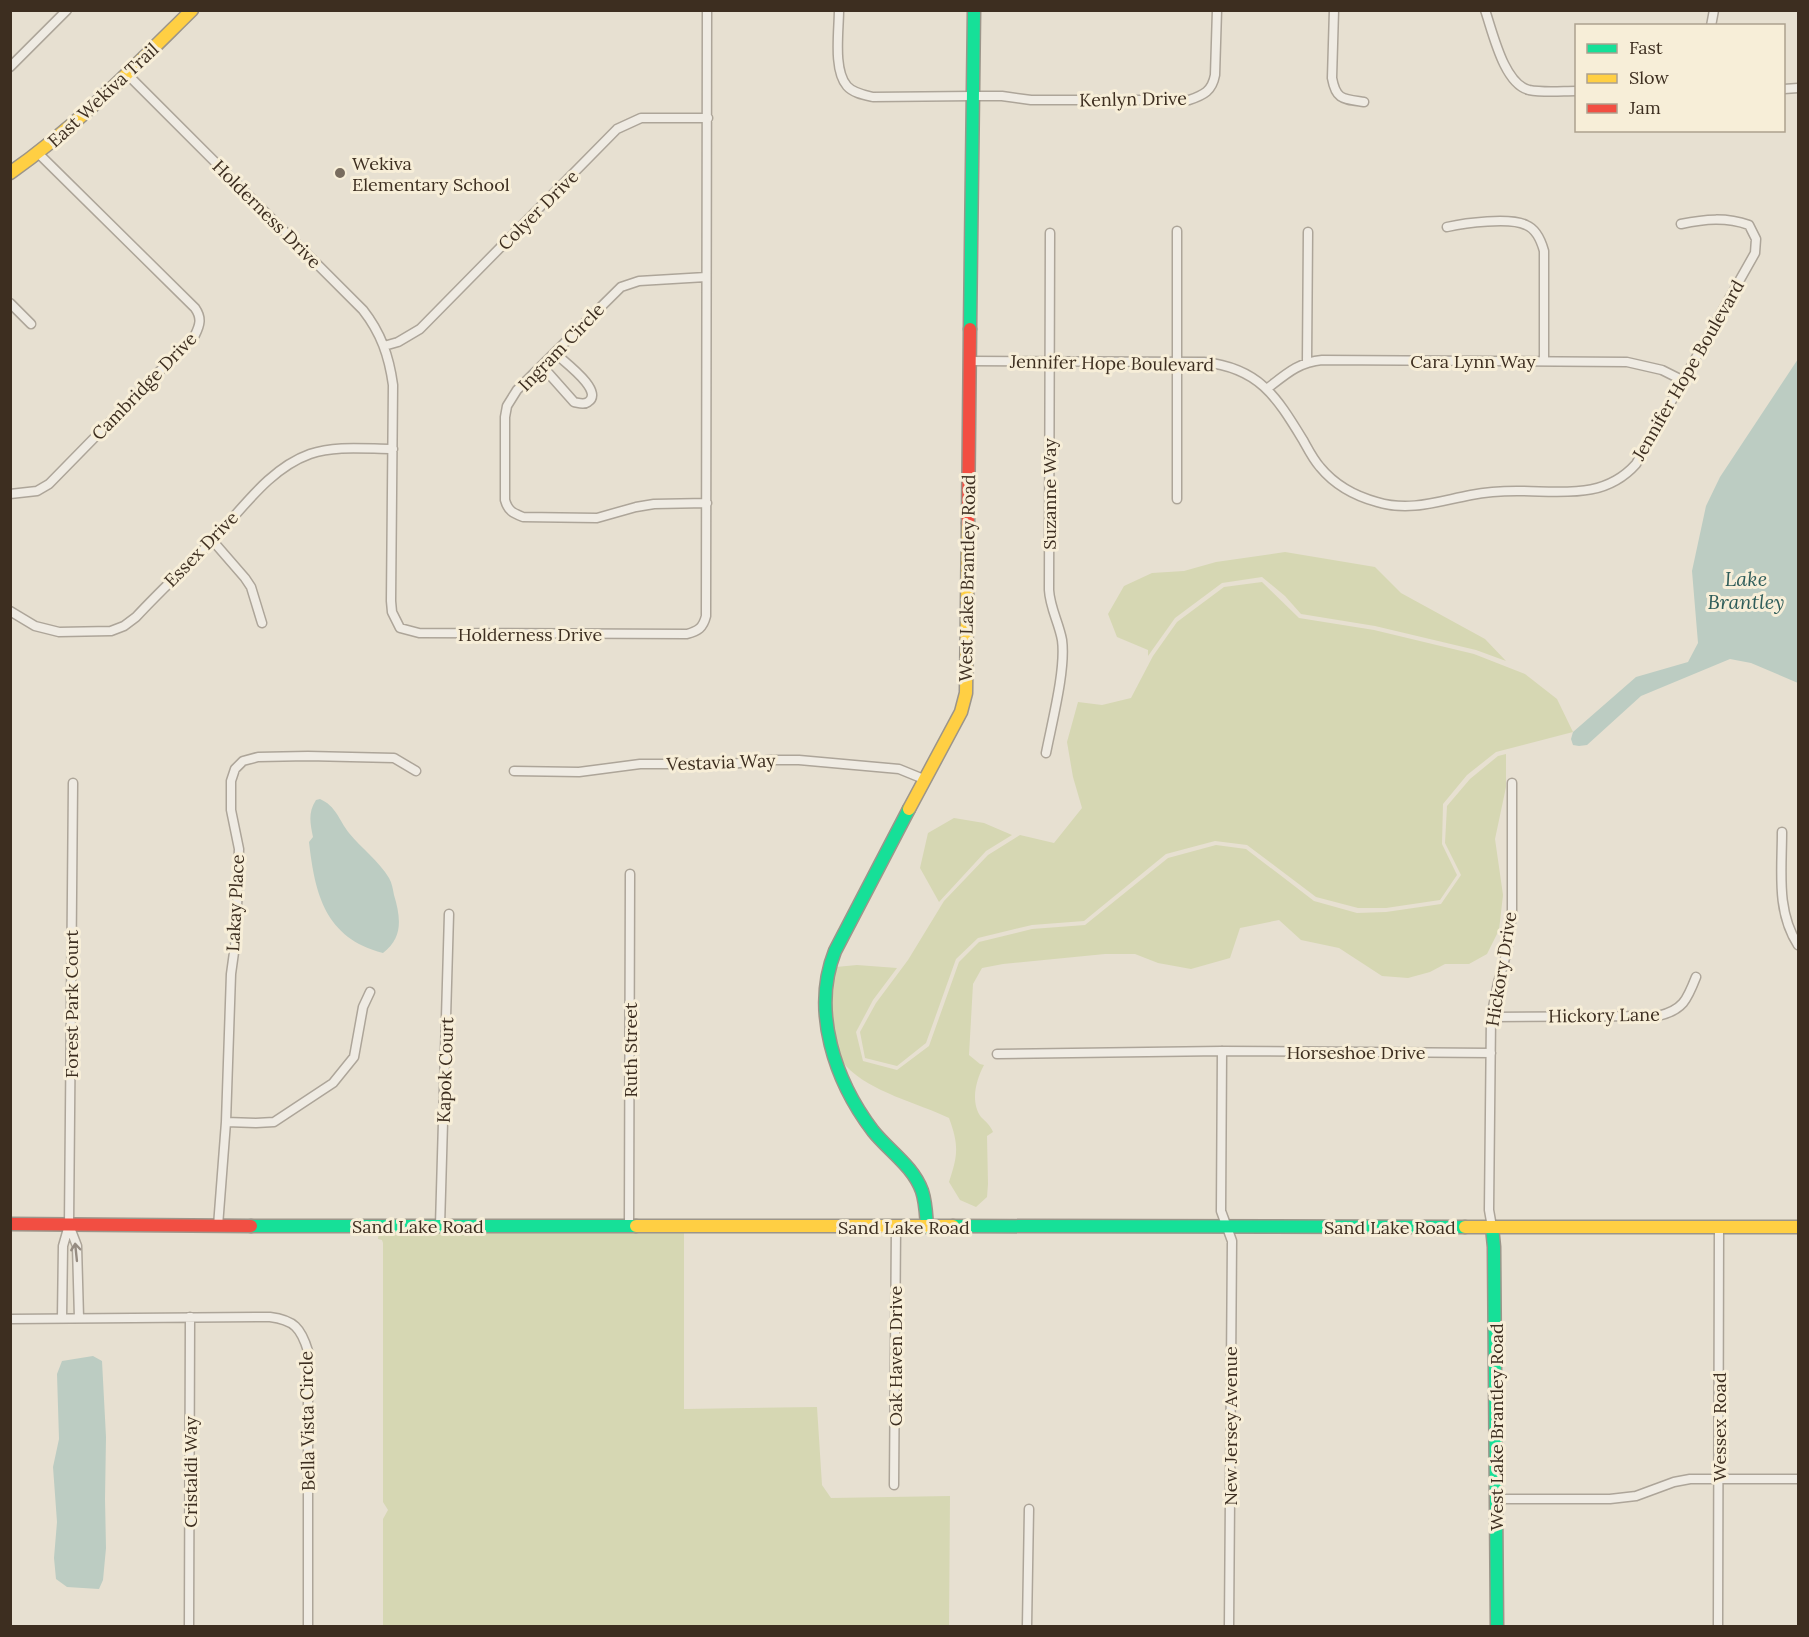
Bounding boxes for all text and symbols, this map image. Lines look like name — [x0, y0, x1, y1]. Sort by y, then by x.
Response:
legend — [1575, 24, 1785, 132]
text: Fast — [1629, 36, 1663, 59]
street label: East Wekiva Trail — [43, 38, 163, 152]
text: Slow — [1629, 66, 1669, 89]
street label: Kenlyn Drive — [1079, 87, 1187, 111]
text: Jam — [1628, 96, 1661, 119]
place label: Wekiva Elementary School — [352, 152, 510, 196]
street label: Holderness Drive — [208, 155, 326, 273]
street label: Colyer Drive — [493, 165, 583, 255]
marker: Wekiva Elementary School — [333, 166, 347, 180]
street label: Jennifer Hope Boulevard — [1626, 276, 1749, 465]
street label: Ingram Circle — [513, 298, 609, 396]
street label: Cambridge Drive — [87, 327, 202, 445]
street label: Jennifer Hope Boulevard — [1009, 350, 1215, 376]
street label: Cara Lynn Way — [1410, 350, 1536, 373]
street label: Suzanne Way — [1038, 438, 1061, 550]
street label: West Lake Brantley Road — [954, 474, 980, 682]
street label: Essex Drive — [159, 506, 243, 592]
water label: Lake Brantley — [1707, 566, 1785, 614]
street label: Holderness Drive — [458, 623, 602, 646]
street label: Vestavia Way — [665, 749, 776, 775]
street label: Lakay Place — [221, 854, 249, 952]
street label: Hickory Drive — [1481, 910, 1521, 1028]
street label: Forest Park Court — [60, 930, 83, 1078]
street label: Ruth Street — [619, 1002, 642, 1098]
street label: Hickory Lane — [1548, 1003, 1660, 1027]
street label: Kapok Court — [432, 1017, 458, 1123]
street label: Horseshoe Drive — [1286, 1041, 1426, 1064]
street label: Sand Lake Road — [352, 1215, 484, 1238]
street label: Sand Lake Road — [838, 1216, 970, 1239]
street label: Sand Lake Road — [1324, 1216, 1456, 1239]
one-way arrow — [71, 1242, 82, 1262]
street label: Oak Haven Drive — [884, 1286, 907, 1426]
street label: West Lake Brantley Road — [1485, 1323, 1508, 1531]
street label: New Jersey Avenue — [1219, 1346, 1242, 1506]
street label: Bella Vista Circle — [294, 1350, 320, 1491]
street label: Wessex Road — [1708, 1372, 1731, 1482]
street label: Cristaldi Way — [179, 1416, 202, 1528]

